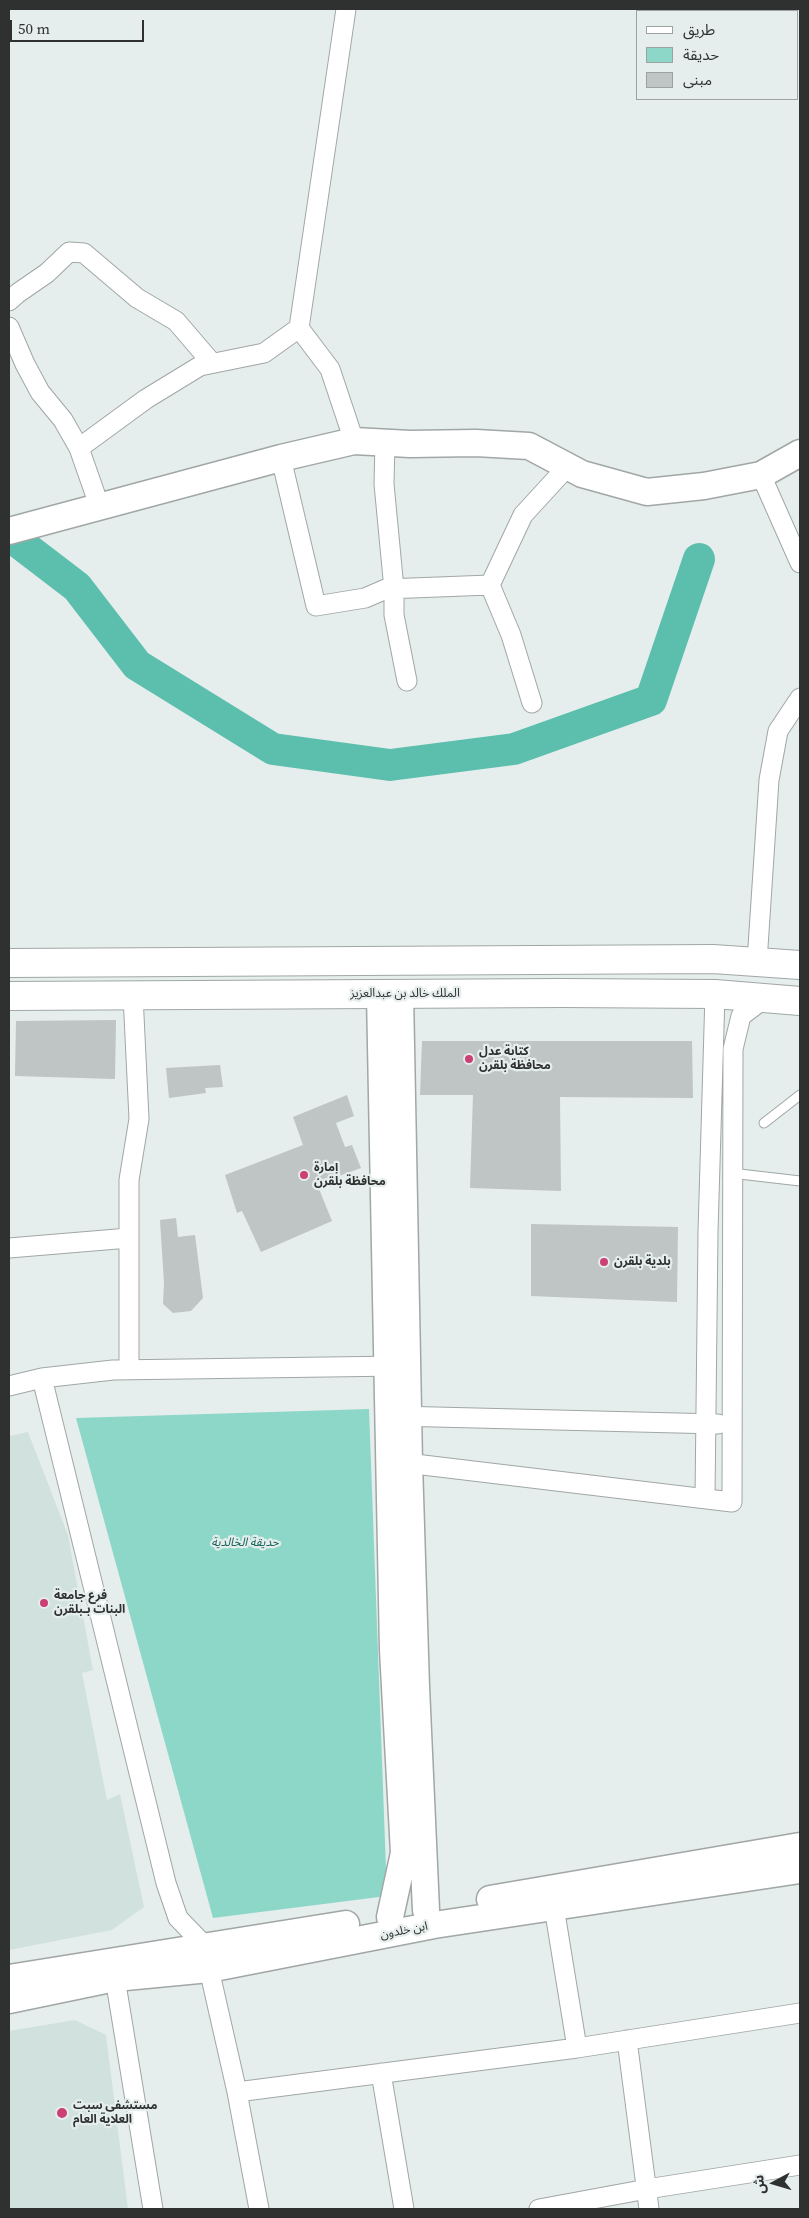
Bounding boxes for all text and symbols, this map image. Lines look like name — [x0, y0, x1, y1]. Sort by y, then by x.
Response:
scale bar — [12, 10, 146, 42]
legend — [636, 10, 799, 100]
text: 50 m — [18, 18, 50, 39]
text: طريق — [683, 19, 715, 40]
text: حديقة — [683, 44, 719, 65]
text: مبنى — [683, 69, 712, 90]
street label: الملك خالد بن عبدالعزيز — [350, 987, 460, 1001]
place label: كتابة عدل محافظة بلقرن — [479, 1045, 551, 1073]
marker: كتابة عدل محافظة بلقرن — [463, 1053, 475, 1065]
place label: إمارة محافظة بلقرن — [314, 1161, 386, 1189]
marker: إمارة محافظة بلقرن — [298, 1169, 310, 1181]
place label: بلدية بلقرن — [614, 1255, 671, 1269]
marker: بلدية بلقرن — [598, 1256, 610, 1268]
park label: حديقة الخالدية — [211, 1536, 279, 1550]
place label: فرع جامعة البنات بـبلقرن — [54, 1589, 125, 1617]
marker: فرع جامعة البنات بـبلقرن — [38, 1597, 50, 1609]
street label: ابن خلدون — [379, 1919, 429, 1943]
place label: مستشفى سبت العلاية العام — [73, 2099, 158, 2127]
marker: مستشفى سبت العلاية العام — [55, 2106, 69, 2120]
north arrow — [749, 2158, 799, 2208]
text: ش — [748, 2174, 770, 2195]

